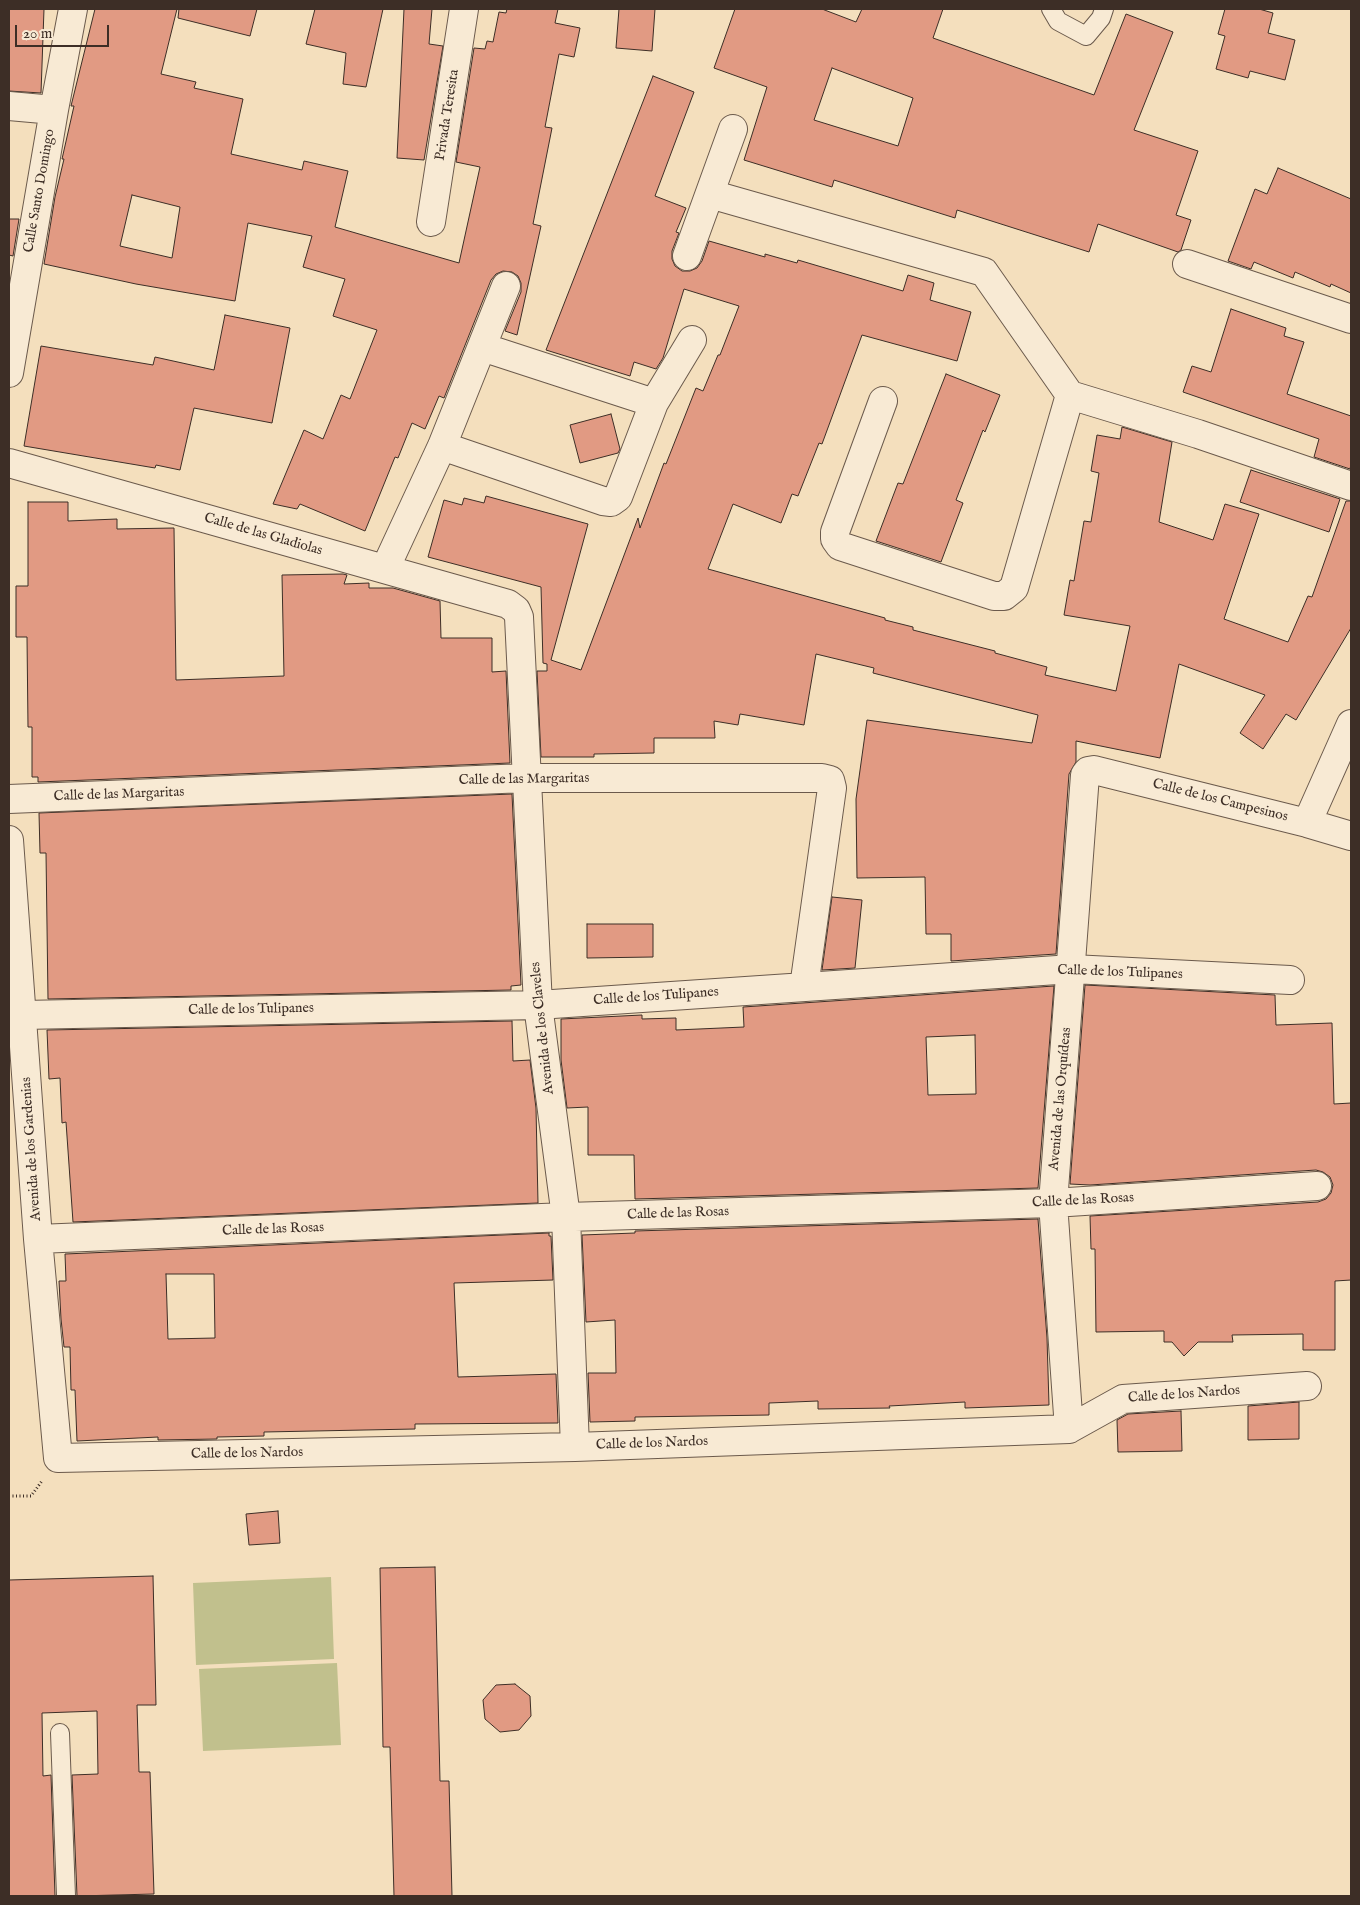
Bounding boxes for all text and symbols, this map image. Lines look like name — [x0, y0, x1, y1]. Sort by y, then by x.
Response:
scale bar — [18, 15, 111, 47]
text: 20 m — [23, 24, 52, 43]
street label: Privada Teresita — [432, 68, 464, 162]
street label: Calle Santo Domingo — [21, 128, 59, 254]
street label: Calle de las Gladiolas — [202, 510, 324, 560]
street label: Calle de las Margaritas — [459, 770, 589, 790]
street label: Calle de los Campesinos — [1151, 776, 1289, 826]
street label: Calle de las Margaritas — [53, 784, 185, 806]
street label: Avenida de los Claveles — [528, 961, 558, 1095]
street label: Calle de los Tulipanes — [1057, 962, 1183, 984]
street label: Calle de los Tulipanes — [593, 984, 719, 1010]
street label: Calle de los Tulipanes — [188, 1001, 314, 1019]
street label: Avenida de las Orquídeas — [1046, 1027, 1076, 1171]
street label: Avenida de los Gardenias — [19, 1077, 45, 1221]
street label: Calle de las Rosas — [1032, 1190, 1134, 1212]
street label: Calle de las Rosas — [627, 1204, 729, 1224]
street label: Calle de las Rosas — [222, 1220, 324, 1240]
street label: Calle de los Nardos — [1127, 1383, 1241, 1407]
street label: Calle de los Nardos — [596, 1434, 708, 1454]
street label: Calle de los Nardos — [191, 1445, 303, 1463]

